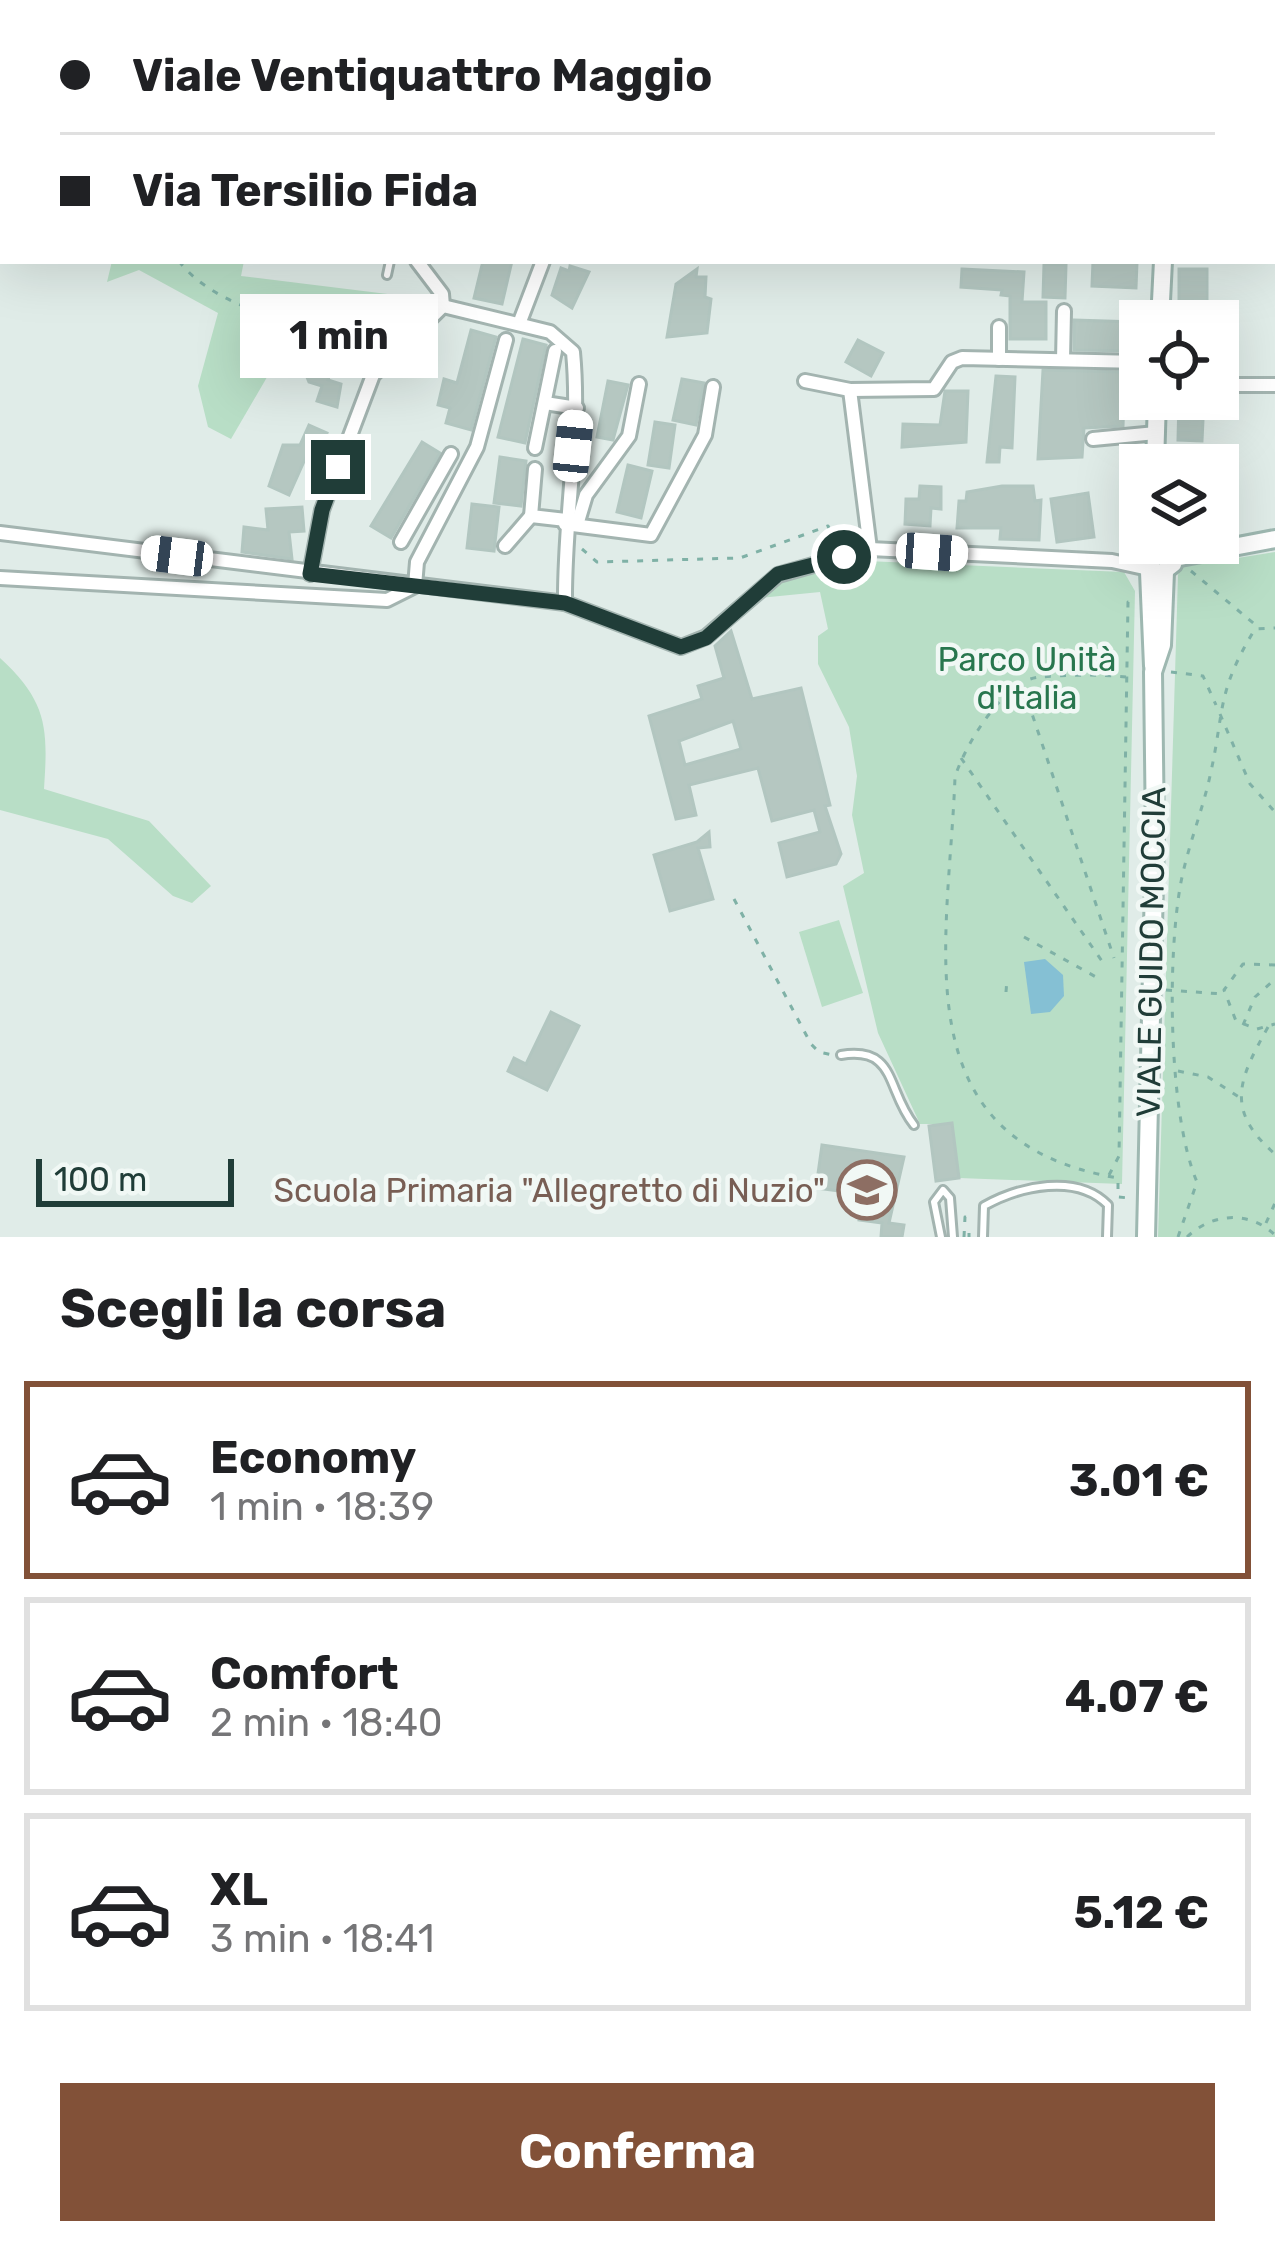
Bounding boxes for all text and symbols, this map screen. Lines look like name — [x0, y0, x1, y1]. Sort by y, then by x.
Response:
text: Viale Ventiquattro Maggio — [132, 49, 712, 102]
text: Via Tersilio Fida — [132, 164, 478, 217]
callout: 1 min — [239, 293, 437, 377]
map controls — [1119, 300, 1239, 564]
button: locate — [1119, 300, 1239, 420]
text: 1 min — [289, 313, 389, 359]
car — [551, 408, 595, 484]
route end — [311, 440, 365, 494]
button: layers — [1119, 444, 1239, 564]
route start — [817, 530, 871, 584]
car — [895, 532, 969, 572]
car — [139, 534, 215, 578]
park label: Parco Unità d'Italia — [938, 640, 1116, 717]
street label: VIALE GUIDO MOCCIA — [1129, 786, 1173, 1118]
scale bar — [36, 1153, 234, 1206]
school or university icon: Scuola Primaria "Allegretto di Nuzio" — [836, 1159, 898, 1221]
text: 100 m — [54, 1160, 147, 1199]
place label: Scuola Primaria "Allegretto di Nuzio" — [274, 1171, 825, 1210]
text: Scegli la corsa — [60, 1277, 446, 1341]
icon: car — [66, 1426, 174, 1534]
text: Economy — [210, 1431, 416, 1484]
text: 3.01 € — [1069, 1454, 1209, 1507]
text: 1 min · 18:39 — [210, 1484, 434, 1530]
icon: car — [66, 1642, 174, 1750]
text: Comfort — [210, 1647, 399, 1700]
text: 4.07 € — [1065, 1670, 1209, 1723]
text: 2 min · 18:40 — [210, 1700, 443, 1746]
icon: car — [66, 1858, 174, 1966]
text: XL — [210, 1863, 268, 1916]
text: 5.12 € — [1074, 1886, 1209, 1939]
text: 3 min · 18:41 — [210, 1916, 434, 1962]
button: Conferma — [60, 2083, 1215, 2221]

